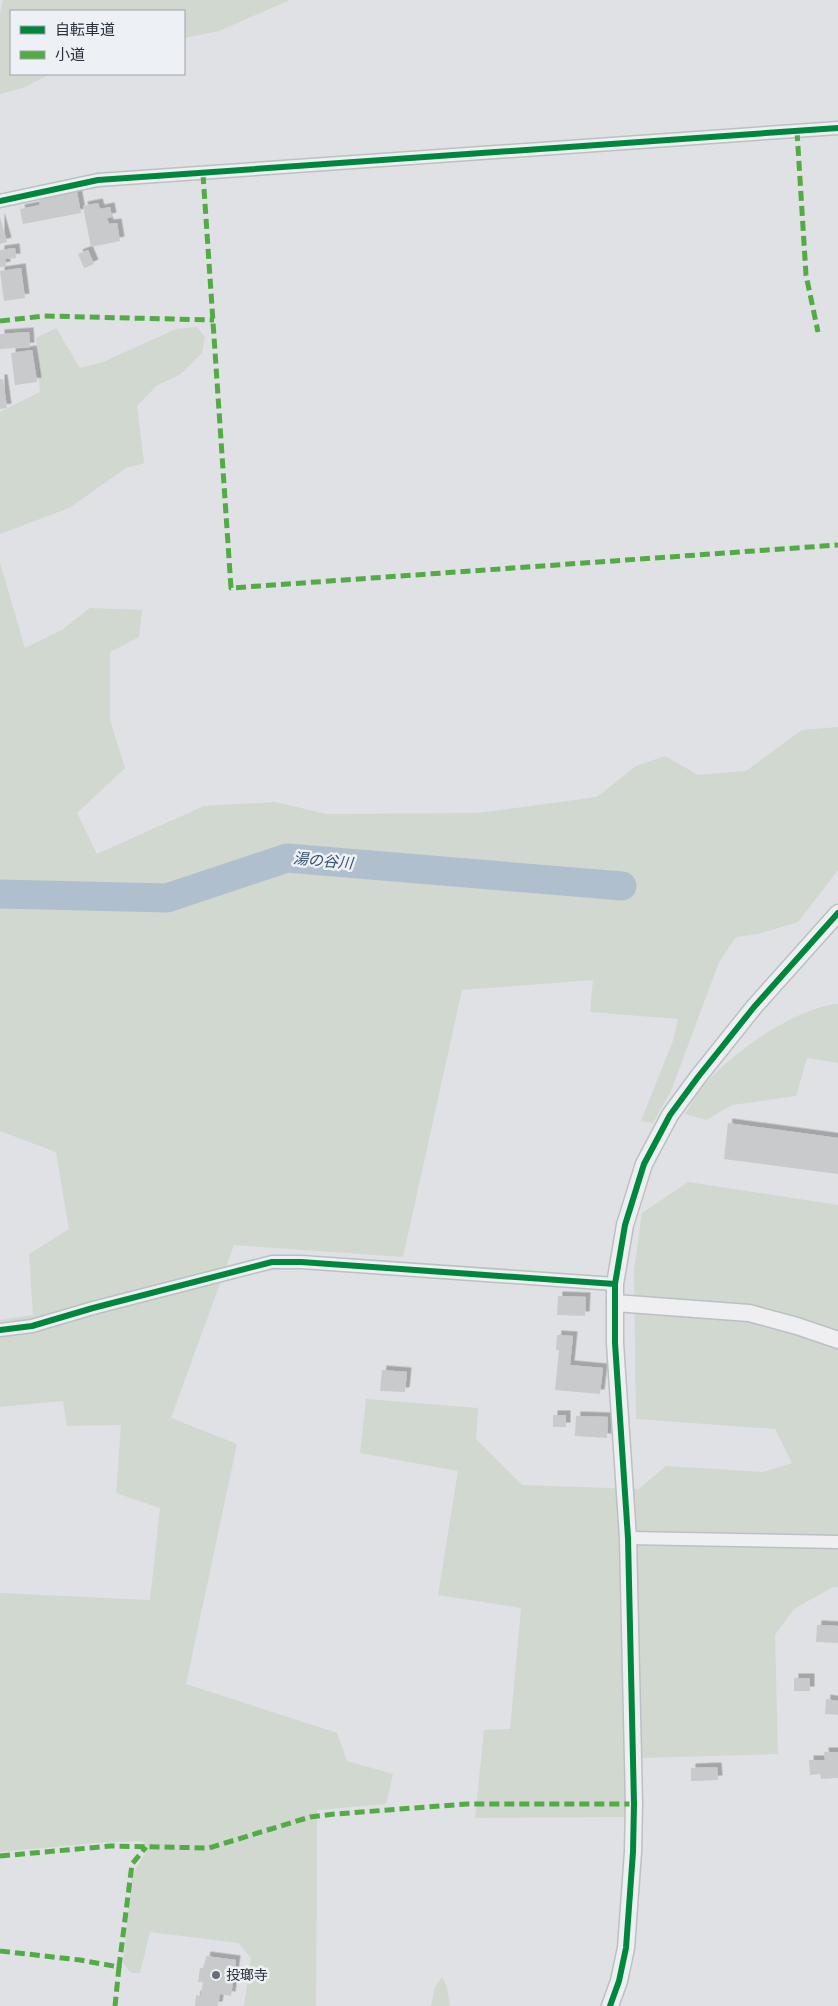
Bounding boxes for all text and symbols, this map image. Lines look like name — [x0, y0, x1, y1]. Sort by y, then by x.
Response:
legend — [10, 10, 185, 75]
text: 自転車道 — [55, 20, 115, 38]
text: 小道 — [55, 45, 85, 63]
water label: 湯の谷川 — [292, 848, 356, 872]
place label: 投瑯寺 — [226, 1966, 268, 1983]
marker: 投瑯寺 — [210, 1969, 222, 1981]

